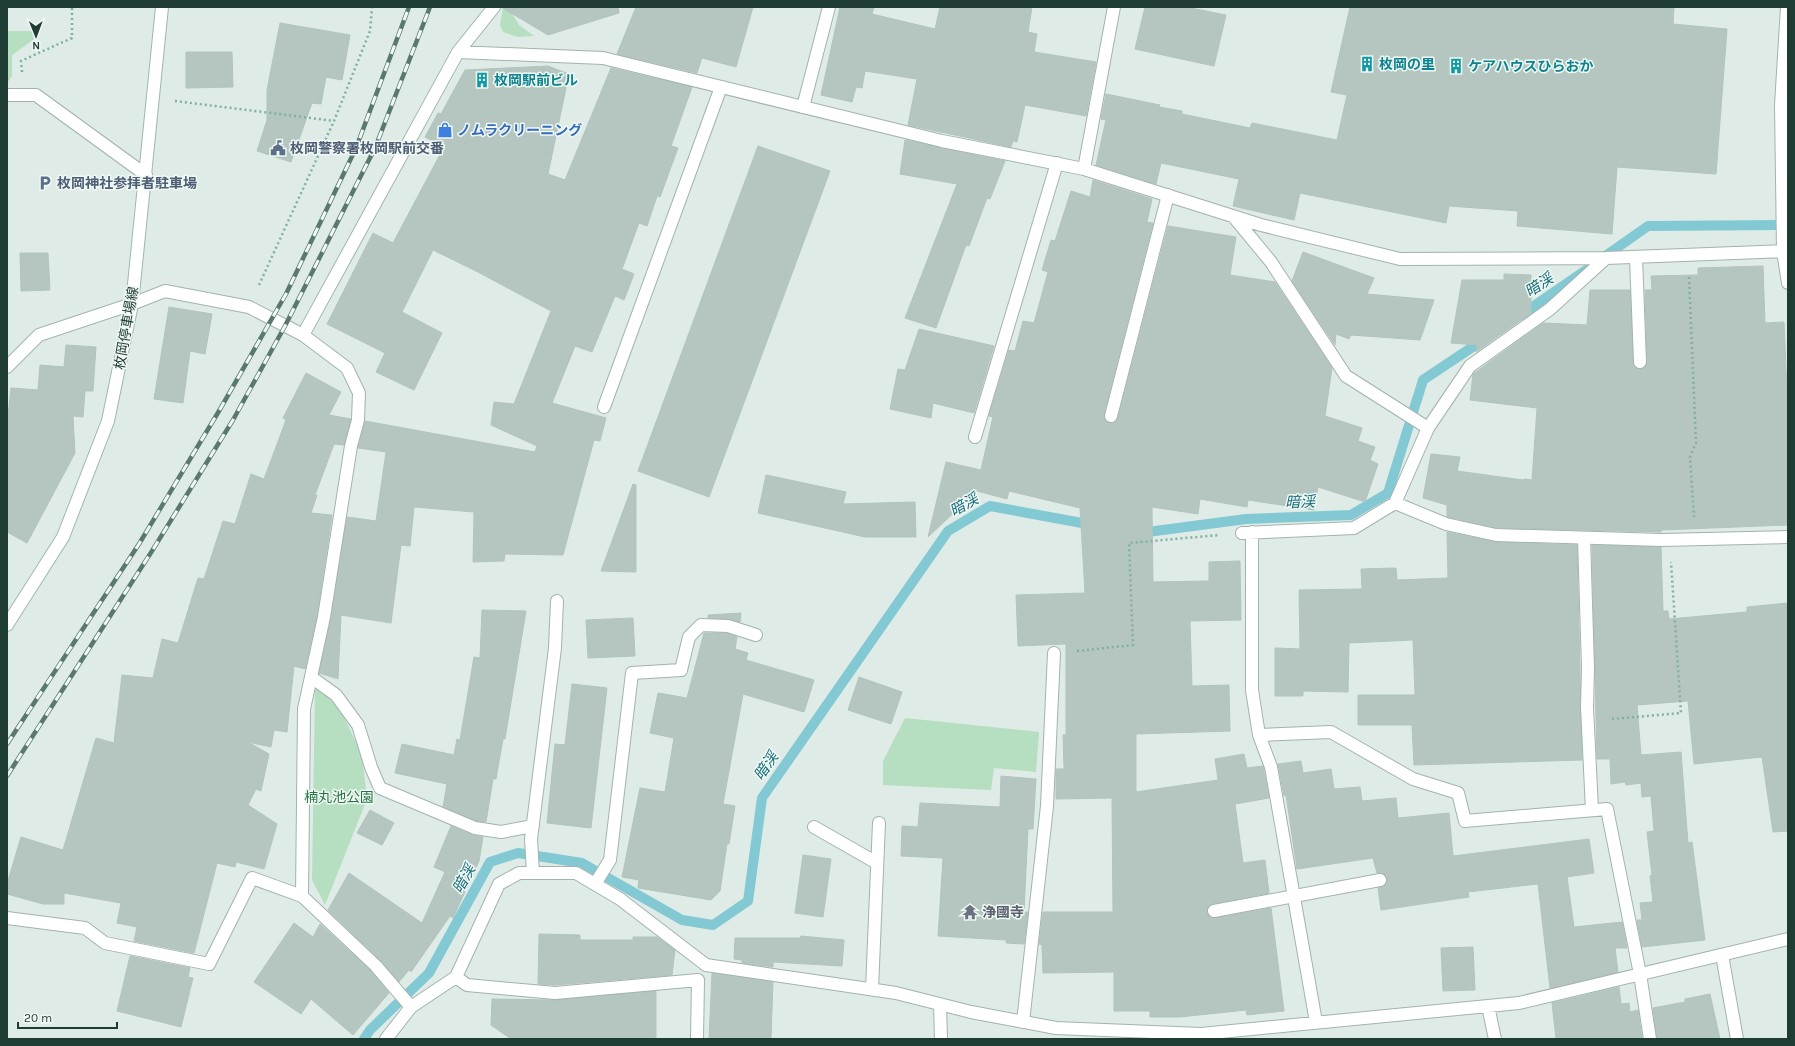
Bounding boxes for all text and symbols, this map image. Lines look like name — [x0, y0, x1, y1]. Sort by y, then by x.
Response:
north arrow — [16, 16, 56, 56]
text: N — [32, 39, 40, 52]
building icon: 枚岡の里 — [1358, 55, 1376, 73]
place label: 枚岡の里 — [1379, 56, 1435, 73]
building icon: ケアハウスひらおか — [1447, 57, 1465, 75]
place label: ケアハウスひらおか — [1468, 58, 1593, 75]
building icon: 枚岡駅前ビル — [473, 71, 491, 89]
place label: 枚岡駅前ビル — [494, 72, 578, 89]
shop icon: ノムラクリーニング — [436, 121, 454, 139]
place label: ノムラクリーニング — [457, 122, 582, 139]
public building icon: 枚岡警察署枚岡駅前交番 — [269, 139, 287, 157]
place label: 枚岡警察署枚岡駅前交番 — [290, 140, 444, 157]
parking icon: 枚岡神社参拝者駐車場 — [36, 174, 54, 192]
place label: 枚岡神社参拝者駐車場 — [57, 175, 197, 192]
water label: 暗渓 — [1522, 268, 1558, 301]
street label: 枚岡停車場線 — [111, 285, 142, 371]
water label: 暗渓 — [947, 489, 983, 520]
water label: 暗渓 — [1285, 492, 1317, 512]
water label: 暗渓 — [750, 747, 783, 783]
park label: 楠丸池公園 — [304, 789, 374, 806]
water label: 暗渓 — [449, 860, 480, 896]
temple icon: 浄國寺 — [961, 903, 979, 921]
place label: 浄國寺 — [982, 904, 1024, 921]
scale bar — [18, 1004, 117, 1030]
text: 20 m — [24, 1011, 52, 1025]

